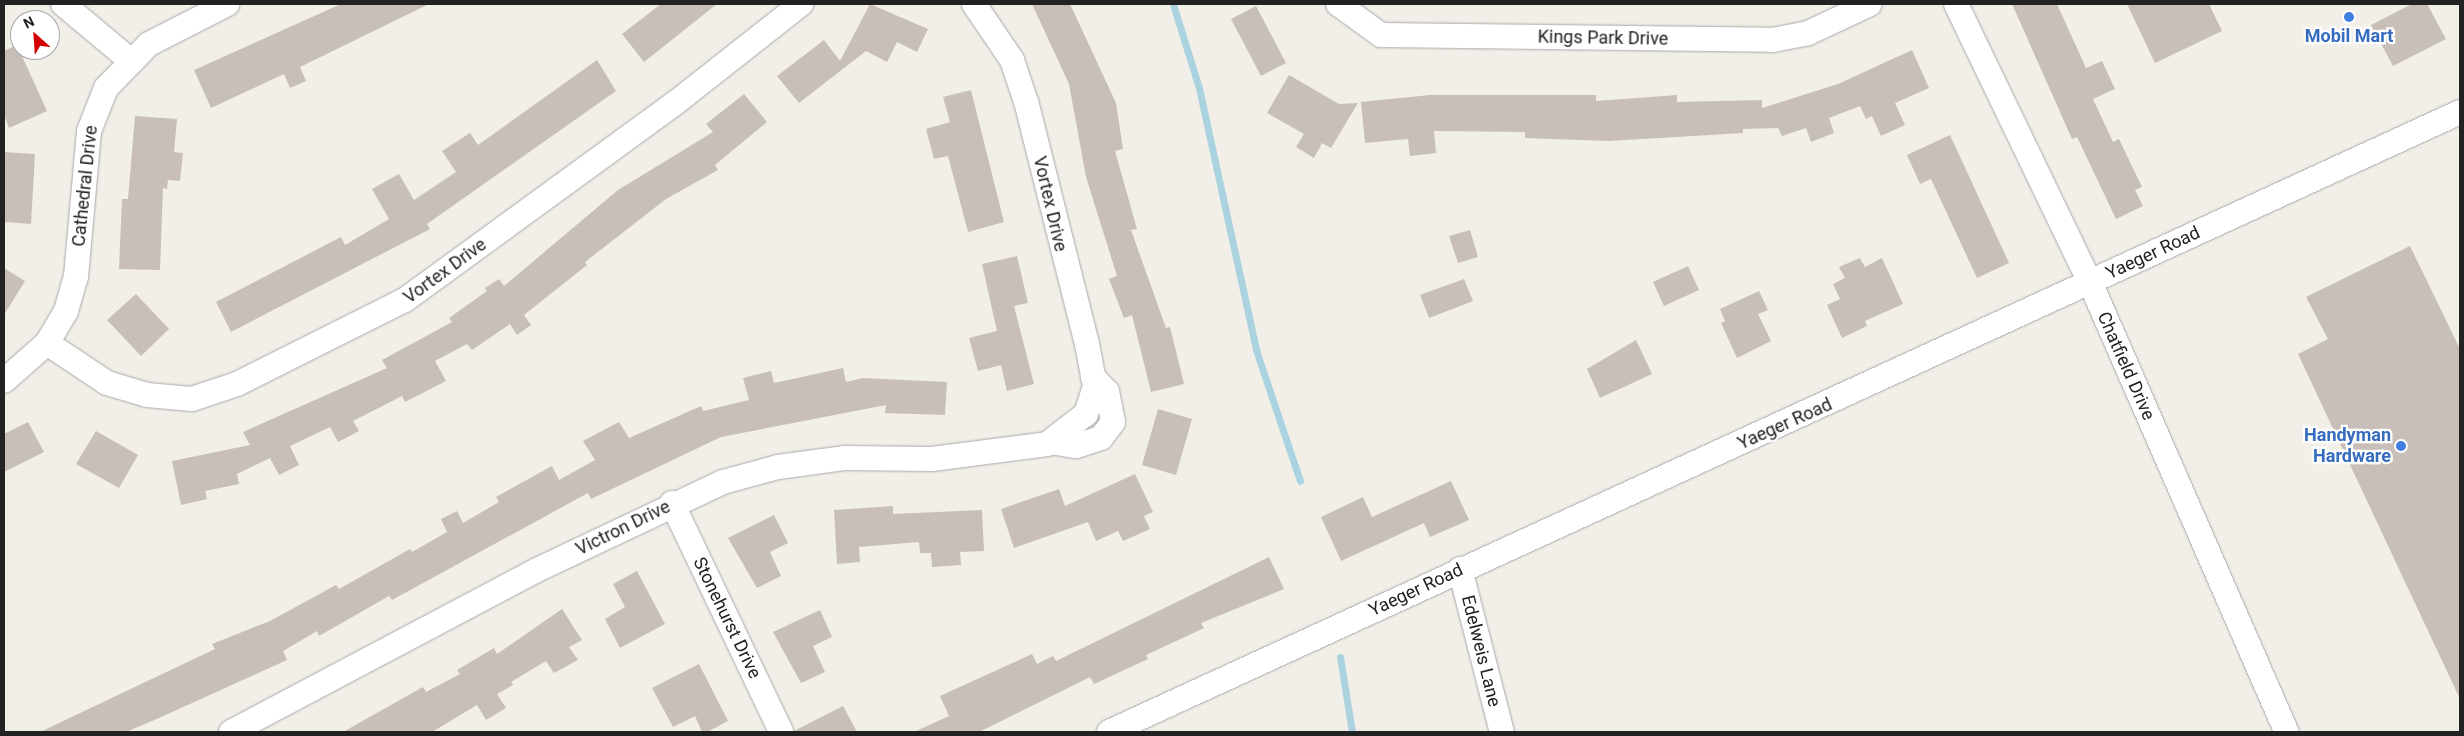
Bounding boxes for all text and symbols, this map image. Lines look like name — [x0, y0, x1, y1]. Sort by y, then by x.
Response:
north arrow — [10, 10, 60, 60]
marker: Mobil Mart — [2343, 11, 2355, 23]
text: N — [21, 13, 37, 32]
place label: Mobil Mart — [2305, 25, 2393, 47]
street label: Kings Park Drive — [1537, 26, 1669, 50]
street label: Cathedral Drive — [68, 124, 102, 248]
street label: Vortex Drive — [1029, 154, 1071, 254]
street label: Yaeger Road — [2103, 222, 2203, 284]
street label: Vortex Drive — [399, 234, 491, 308]
street label: Chatfield Drive — [2092, 309, 2160, 423]
street label: Yaeger Road — [1734, 394, 1836, 454]
place label: Handyman Hardware — [2304, 425, 2391, 468]
marker: Handyman Hardware — [2395, 440, 2407, 452]
street label: Victron Drive — [572, 496, 674, 560]
street label: Stonehurst Drive — [688, 554, 766, 682]
street label: Yaeger Road — [1366, 559, 1466, 621]
street label: Edelweis Lane — [1457, 593, 1505, 709]

